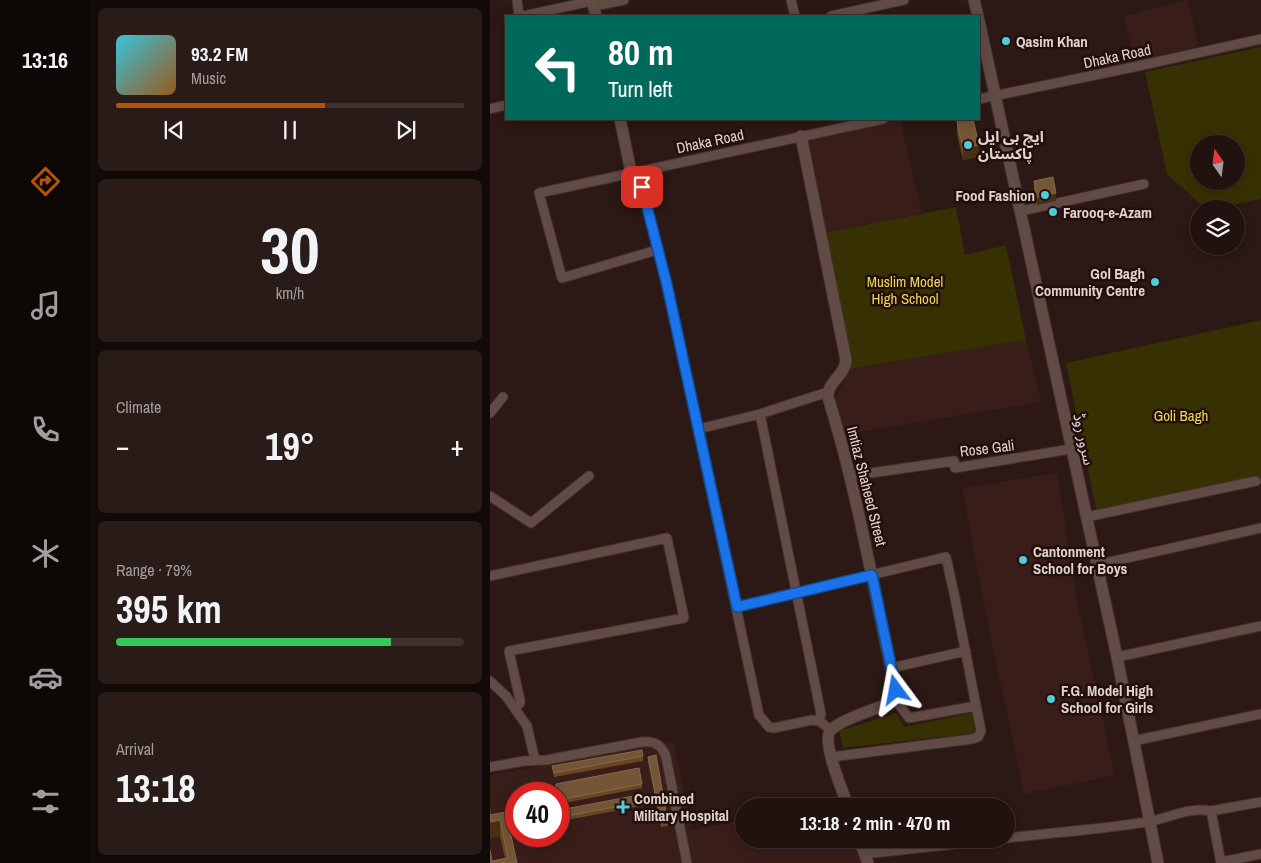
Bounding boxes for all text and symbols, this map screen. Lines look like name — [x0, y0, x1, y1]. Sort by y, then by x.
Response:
text: 80 m — [608, 29, 673, 76]
place label: Qasim Khan — [1016, 31, 1088, 52]
icon: left — [525, 35, 590, 100]
marker: Qasim Khan — [1000, 35, 1012, 47]
street label: Dhaka Road — [1081, 39, 1153, 73]
text: 93.2 FM — [191, 41, 248, 67]
text: 13:16 — [22, 45, 68, 75]
text: Music — [191, 67, 226, 89]
text: Turn left — [608, 74, 673, 104]
icon: previous — [160, 116, 188, 144]
icon: pause — [276, 116, 304, 144]
icon: next — [392, 116, 420, 144]
street label: Dhaka Road — [674, 124, 746, 158]
place label: ایچ بی ایل پاکستان — [978, 126, 1044, 164]
north arrow — [1190, 135, 1245, 190]
map controls — [1190, 135, 1245, 255]
marker: ایچ بی ایل پاکستان — [962, 139, 974, 151]
icon: directions — [28, 164, 63, 199]
pin — [621, 166, 663, 208]
icon: arrive — [628, 173, 656, 201]
place label: Food Fashion — [956, 185, 1035, 206]
marker: Food Fashion — [1039, 189, 1051, 201]
button: layers — [1190, 200, 1245, 255]
place label: Farooq-e-Azam — [1063, 202, 1152, 223]
text: 30 — [260, 206, 320, 293]
marker: Farooq-e-Azam — [1047, 206, 1059, 218]
place label: Gol Bagh Community Centre — [1035, 263, 1145, 301]
park label: Muslim Model High School — [867, 271, 943, 309]
marker: Gol Bagh Community Centre — [1149, 276, 1161, 288]
text: km/h — [276, 282, 304, 304]
icon: music — [28, 288, 63, 323]
text: Climate — [116, 396, 161, 418]
park label: Goli Bagh — [1154, 405, 1208, 426]
street label: سرور روڈ — [1068, 411, 1100, 467]
icon: phone — [28, 412, 63, 447]
text: 19° — [265, 421, 315, 472]
street label: Imtiaz Shaheed Street — [842, 424, 892, 548]
text: − — [116, 427, 129, 465]
text: + — [451, 427, 464, 465]
street label: Rose Gali — [959, 434, 1015, 462]
icon: climate — [28, 536, 63, 571]
place label: Cantonment School for Boys — [1033, 541, 1127, 579]
marker: Cantonment School for Boys — [1017, 554, 1029, 566]
text: Range · 79% — [116, 559, 192, 581]
text: 395 km — [116, 584, 222, 635]
icon: car — [28, 660, 63, 695]
position arrow — [869, 663, 921, 715]
place label: F.G. Model High School for Girls — [1061, 680, 1153, 718]
marker: F.G. Model High School for Girls — [1045, 693, 1057, 705]
text: Arrival — [116, 738, 154, 760]
text: 13:18 — [116, 763, 196, 814]
speed limit sign: 40 — [505, 782, 570, 847]
icon: filters — [28, 784, 63, 819]
place label: Combined Military Hospital — [634, 788, 729, 826]
marker: Combined Military Hospital — [616, 800, 630, 814]
text: 13:18 · 2 min · 470 m — [800, 810, 950, 836]

